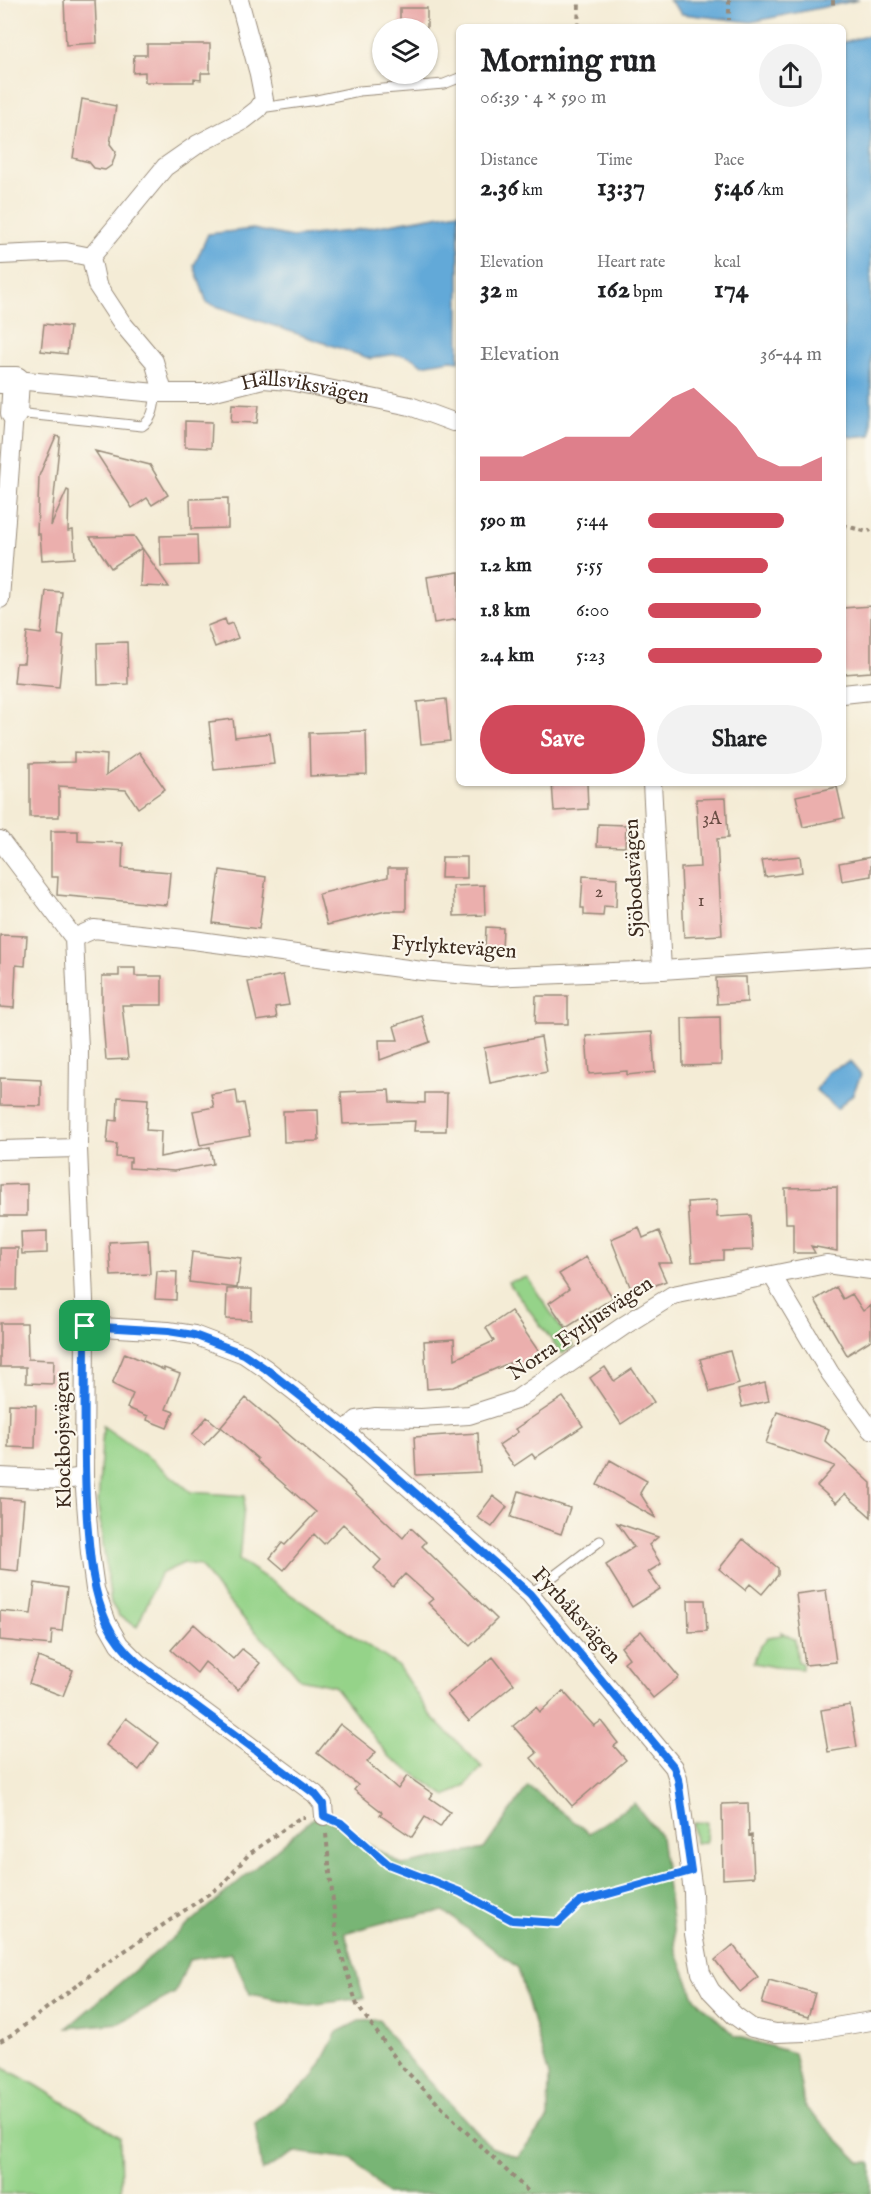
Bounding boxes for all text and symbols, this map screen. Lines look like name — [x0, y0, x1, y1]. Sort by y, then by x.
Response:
map controls — [372, 18, 438, 84]
button: layers — [372, 18, 438, 84]
text: Morning run — [480, 41, 656, 83]
button: share — [759, 44, 822, 107]
text: 06:39 · 4 × 590 m — [480, 85, 607, 110]
text: Distance — [480, 151, 538, 171]
text: Time — [597, 151, 633, 171]
text: Pace — [714, 151, 744, 171]
text: 2.36 — [480, 171, 518, 204]
text: 13:37 — [597, 171, 645, 204]
text: 5:46 — [714, 171, 754, 204]
text: km — [518, 181, 543, 201]
text: /km — [754, 181, 784, 201]
text: Elevation — [480, 253, 543, 273]
text: Heart rate — [597, 253, 665, 273]
text: kcal — [714, 253, 741, 273]
text: 32 — [480, 273, 502, 306]
text: 162 — [597, 273, 630, 306]
text: 174 — [714, 273, 749, 306]
text: m — [502, 283, 518, 303]
text: bpm — [630, 283, 663, 303]
text: Elevation — [480, 342, 559, 367]
text: 36–44 m — [760, 342, 822, 367]
street label: Hällsviksvägen — [238, 365, 372, 411]
text: 590 m — [480, 508, 526, 533]
text: 5:44 — [576, 508, 608, 533]
text: 1.2 km — [480, 553, 532, 578]
text: 5:55 — [576, 553, 603, 578]
text: 1.8 km — [480, 598, 530, 623]
text: 6:00 — [576, 598, 609, 623]
text: 2.4 km — [480, 643, 534, 668]
text: 5:23 — [576, 643, 605, 668]
button: Save — [480, 705, 645, 774]
button: Share — [657, 705, 822, 774]
house number: 3A — [703, 808, 722, 831]
street label: Sjöbodsvägen — [618, 818, 652, 938]
house number: 2 — [595, 881, 603, 904]
house number: 1 — [698, 890, 704, 913]
street label: Fyrlyktevägen — [390, 930, 518, 966]
street label: Norra Fyrljusvägen — [503, 1271, 659, 1387]
pin — [59, 1300, 110, 1351]
icon: arrive — [68, 1309, 101, 1342]
street label: Klockbojsvägen — [49, 1371, 79, 1509]
street label: Fyrbåksvägen — [526, 1562, 626, 1670]

